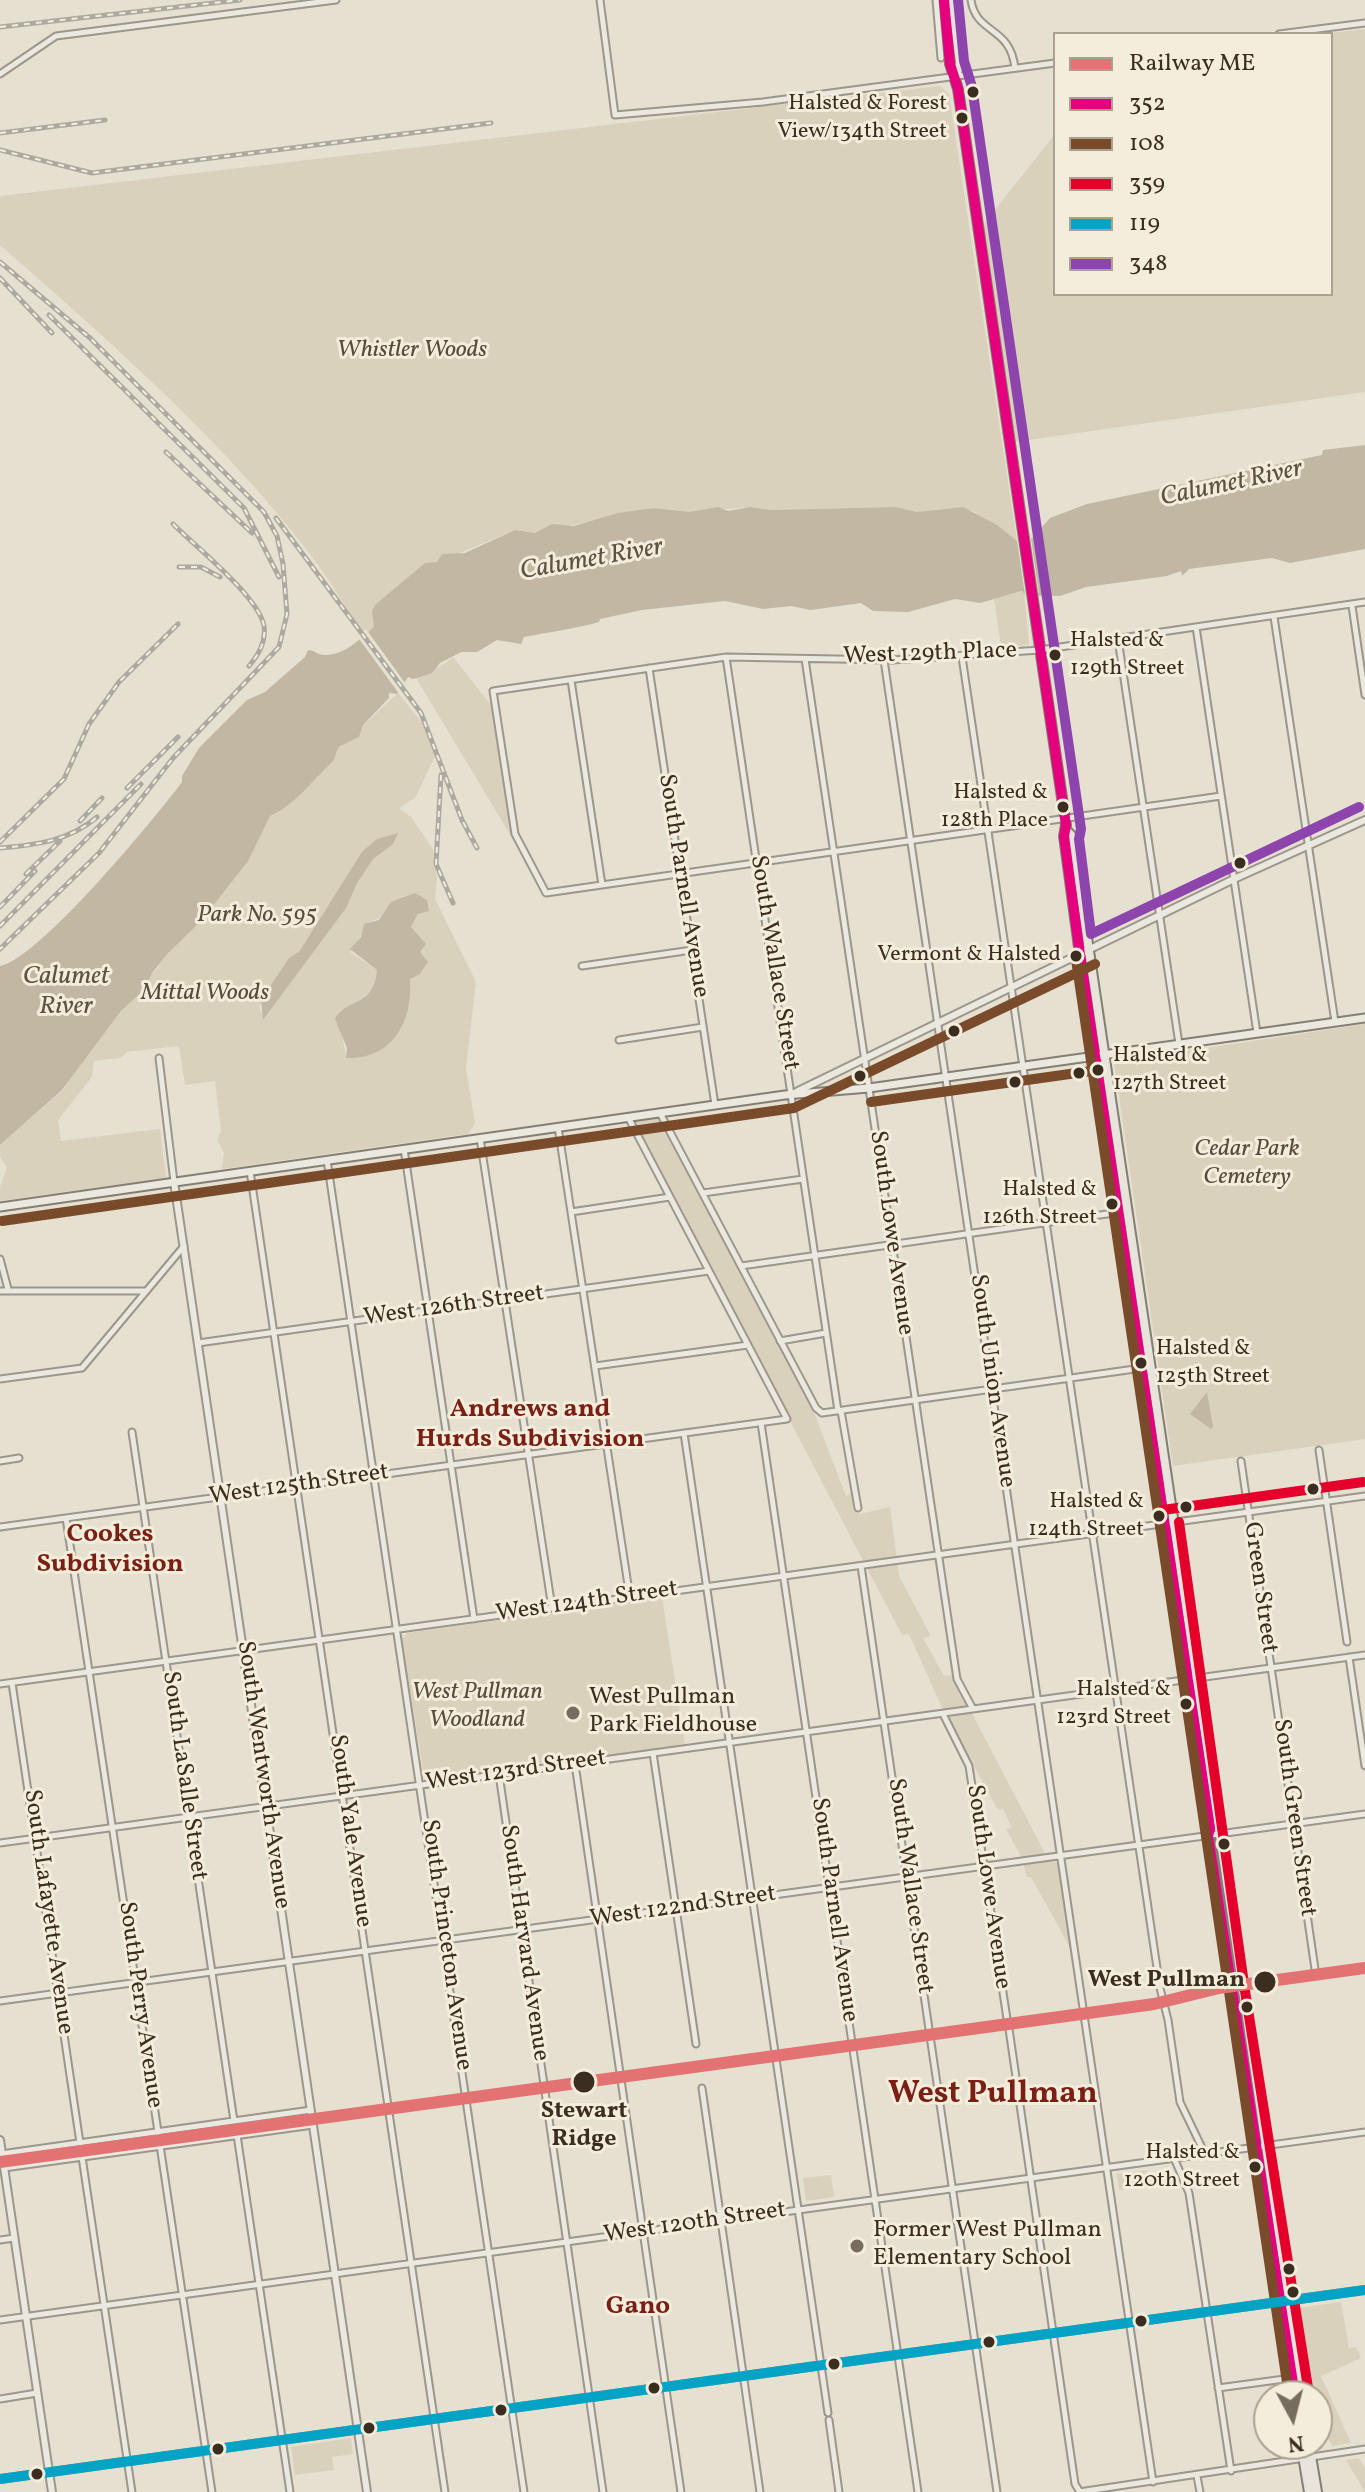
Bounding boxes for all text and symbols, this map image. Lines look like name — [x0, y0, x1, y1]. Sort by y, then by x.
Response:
legend — [1053, 32, 1333, 296]
text: Railway ME — [1129, 47, 1255, 81]
unlabelled marker — [965, 84, 981, 100]
text: 352 — [1129, 87, 1166, 121]
place label: Halsted & Forest View/134th Street — [777, 92, 947, 144]
marker: Halsted & Forest View/134th Street — [954, 110, 970, 126]
text: 108 — [1129, 127, 1165, 161]
text: 359 — [1129, 167, 1165, 201]
text: 119 — [1129, 207, 1160, 241]
text: 348 — [1129, 247, 1167, 281]
park label: Whistler Woods — [337, 338, 487, 366]
water label: Calumet River — [1158, 455, 1306, 515]
water label: Calumet River — [518, 533, 666, 589]
place label: Halsted & 129th Street — [1070, 629, 1184, 680]
street label: West 129th Place — [842, 638, 1018, 672]
marker: Halsted & 129th Street — [1047, 647, 1063, 663]
street label: South Parnell Avenue — [650, 772, 714, 1000]
place label: Halsted & 128th Place — [941, 781, 1048, 832]
marker: Halsted & 128th Place — [1055, 799, 1071, 815]
street label: South Wallace Street — [742, 853, 804, 1073]
unlabelled marker — [1232, 855, 1248, 871]
park label: Park No. 595 — [197, 903, 317, 931]
place label: Vermont & Halsted — [877, 943, 1061, 969]
marker: Vermont & Halsted — [1068, 948, 1084, 964]
water label: Calumet River — [23, 962, 109, 1024]
park label: Mittal Woods — [141, 981, 269, 1009]
unlabelled marker — [946, 1023, 962, 1039]
place label: Halsted & 127th Street — [1113, 1044, 1226, 1096]
marker: Halsted & 127th Street — [1090, 1062, 1106, 1078]
unlabelled marker — [1071, 1065, 1087, 1081]
unlabelled marker — [852, 1068, 868, 1084]
unlabelled marker — [1007, 1074, 1023, 1090]
street label: South Lowe Avenue — [861, 1129, 919, 1337]
park label: Cedar Park Cemetery — [1194, 1137, 1300, 1193]
place label: Halsted & 126th Street — [983, 1178, 1097, 1230]
marker: Halsted & 126th Street — [1104, 1196, 1120, 1212]
street label: South Union Avenue — [962, 1272, 1020, 1490]
street label: West 126th Street — [362, 1280, 546, 1334]
place label: Halsted & 125th Street — [1156, 1337, 1270, 1388]
marker: Halsted & 125th Street — [1133, 1355, 1149, 1371]
district label: Andrews and Hurds Subdivision — [416, 1395, 644, 1456]
street label: West 125th Street — [207, 1459, 391, 1513]
unlabelled marker — [1305, 1481, 1321, 1497]
place label: Halsted & 124th Street — [1028, 1490, 1144, 1542]
unlabelled marker — [1178, 1499, 1194, 1515]
marker: Halsted & 124th Street — [1151, 1508, 1167, 1524]
district label: Cookes Subdivision — [36, 1520, 184, 1582]
street label: Green Street — [1236, 1520, 1282, 1656]
street label: West 124th Street — [494, 1576, 680, 1630]
street label: South Wentworth Avenue — [229, 1639, 295, 1911]
street label: South LaSalle Street — [154, 1669, 212, 1883]
place label: Halsted & 123rd Street — [1056, 1678, 1171, 1730]
park label: West Pullman Woodland — [411, 1680, 543, 1736]
place label: West Pullman Park Fieldhouse — [589, 1685, 757, 1741]
marker: Halsted & 123rd Street — [1178, 1696, 1194, 1712]
marker: West Pullman Park Fieldhouse — [564, 1704, 582, 1722]
street label: South Green Street — [1265, 1717, 1321, 1919]
street label: South Yale Avenue — [321, 1733, 377, 1929]
street label: West 123rd Street — [424, 1745, 608, 1799]
street label: South Wallace Street — [880, 1776, 938, 1996]
street label: South Lowe Avenue — [958, 1783, 1016, 1991]
street label: South Lafayette Avenue — [16, 1788, 78, 2036]
street label: South Parnell Avenue — [803, 1796, 863, 2024]
street label: South Princeton Avenue — [413, 1818, 477, 2072]
street label: South Harvard Avenue — [492, 1823, 554, 2063]
unlabelled marker — [1216, 1836, 1232, 1852]
street label: West 122nd Street — [588, 1881, 778, 1935]
street label: South Perry Avenue — [110, 1900, 168, 2110]
place label: West Pullman — [1088, 1968, 1245, 1996]
marker: West Pullman — [1252, 1969, 1278, 1995]
unlabelled marker — [1239, 1999, 1255, 2015]
marker: Stewart Ridge — [571, 2069, 597, 2095]
district label: West Pullman — [888, 2077, 1098, 2115]
place label: Stewart Ridge — [541, 2099, 627, 2155]
place label: Halsted & 120th Street — [1124, 2141, 1240, 2192]
marker: Halsted & 120th Street — [1247, 2159, 1263, 2175]
street label: West 120th Street — [602, 2197, 788, 2251]
place label: Former West Pullman Elementary School — [873, 2218, 1102, 2274]
marker: Former West Pullman Elementary School — [848, 2237, 866, 2255]
unlabelled marker — [1281, 2261, 1297, 2277]
unlabelled marker — [1285, 2284, 1301, 2300]
district label: Gano — [606, 2292, 670, 2324]
unlabelled marker — [1133, 2313, 1149, 2329]
unlabelled marker — [981, 2334, 997, 2350]
unlabelled marker — [826, 2356, 842, 2372]
unlabelled marker — [646, 2380, 662, 2396]
north arrow — [1253, 2380, 1333, 2460]
unlabelled marker — [493, 2402, 509, 2418]
unlabelled marker — [361, 2420, 377, 2436]
text: N — [1286, 2426, 1306, 2459]
unlabelled marker — [210, 2441, 226, 2457]
unlabelled marker — [29, 2466, 45, 2482]

